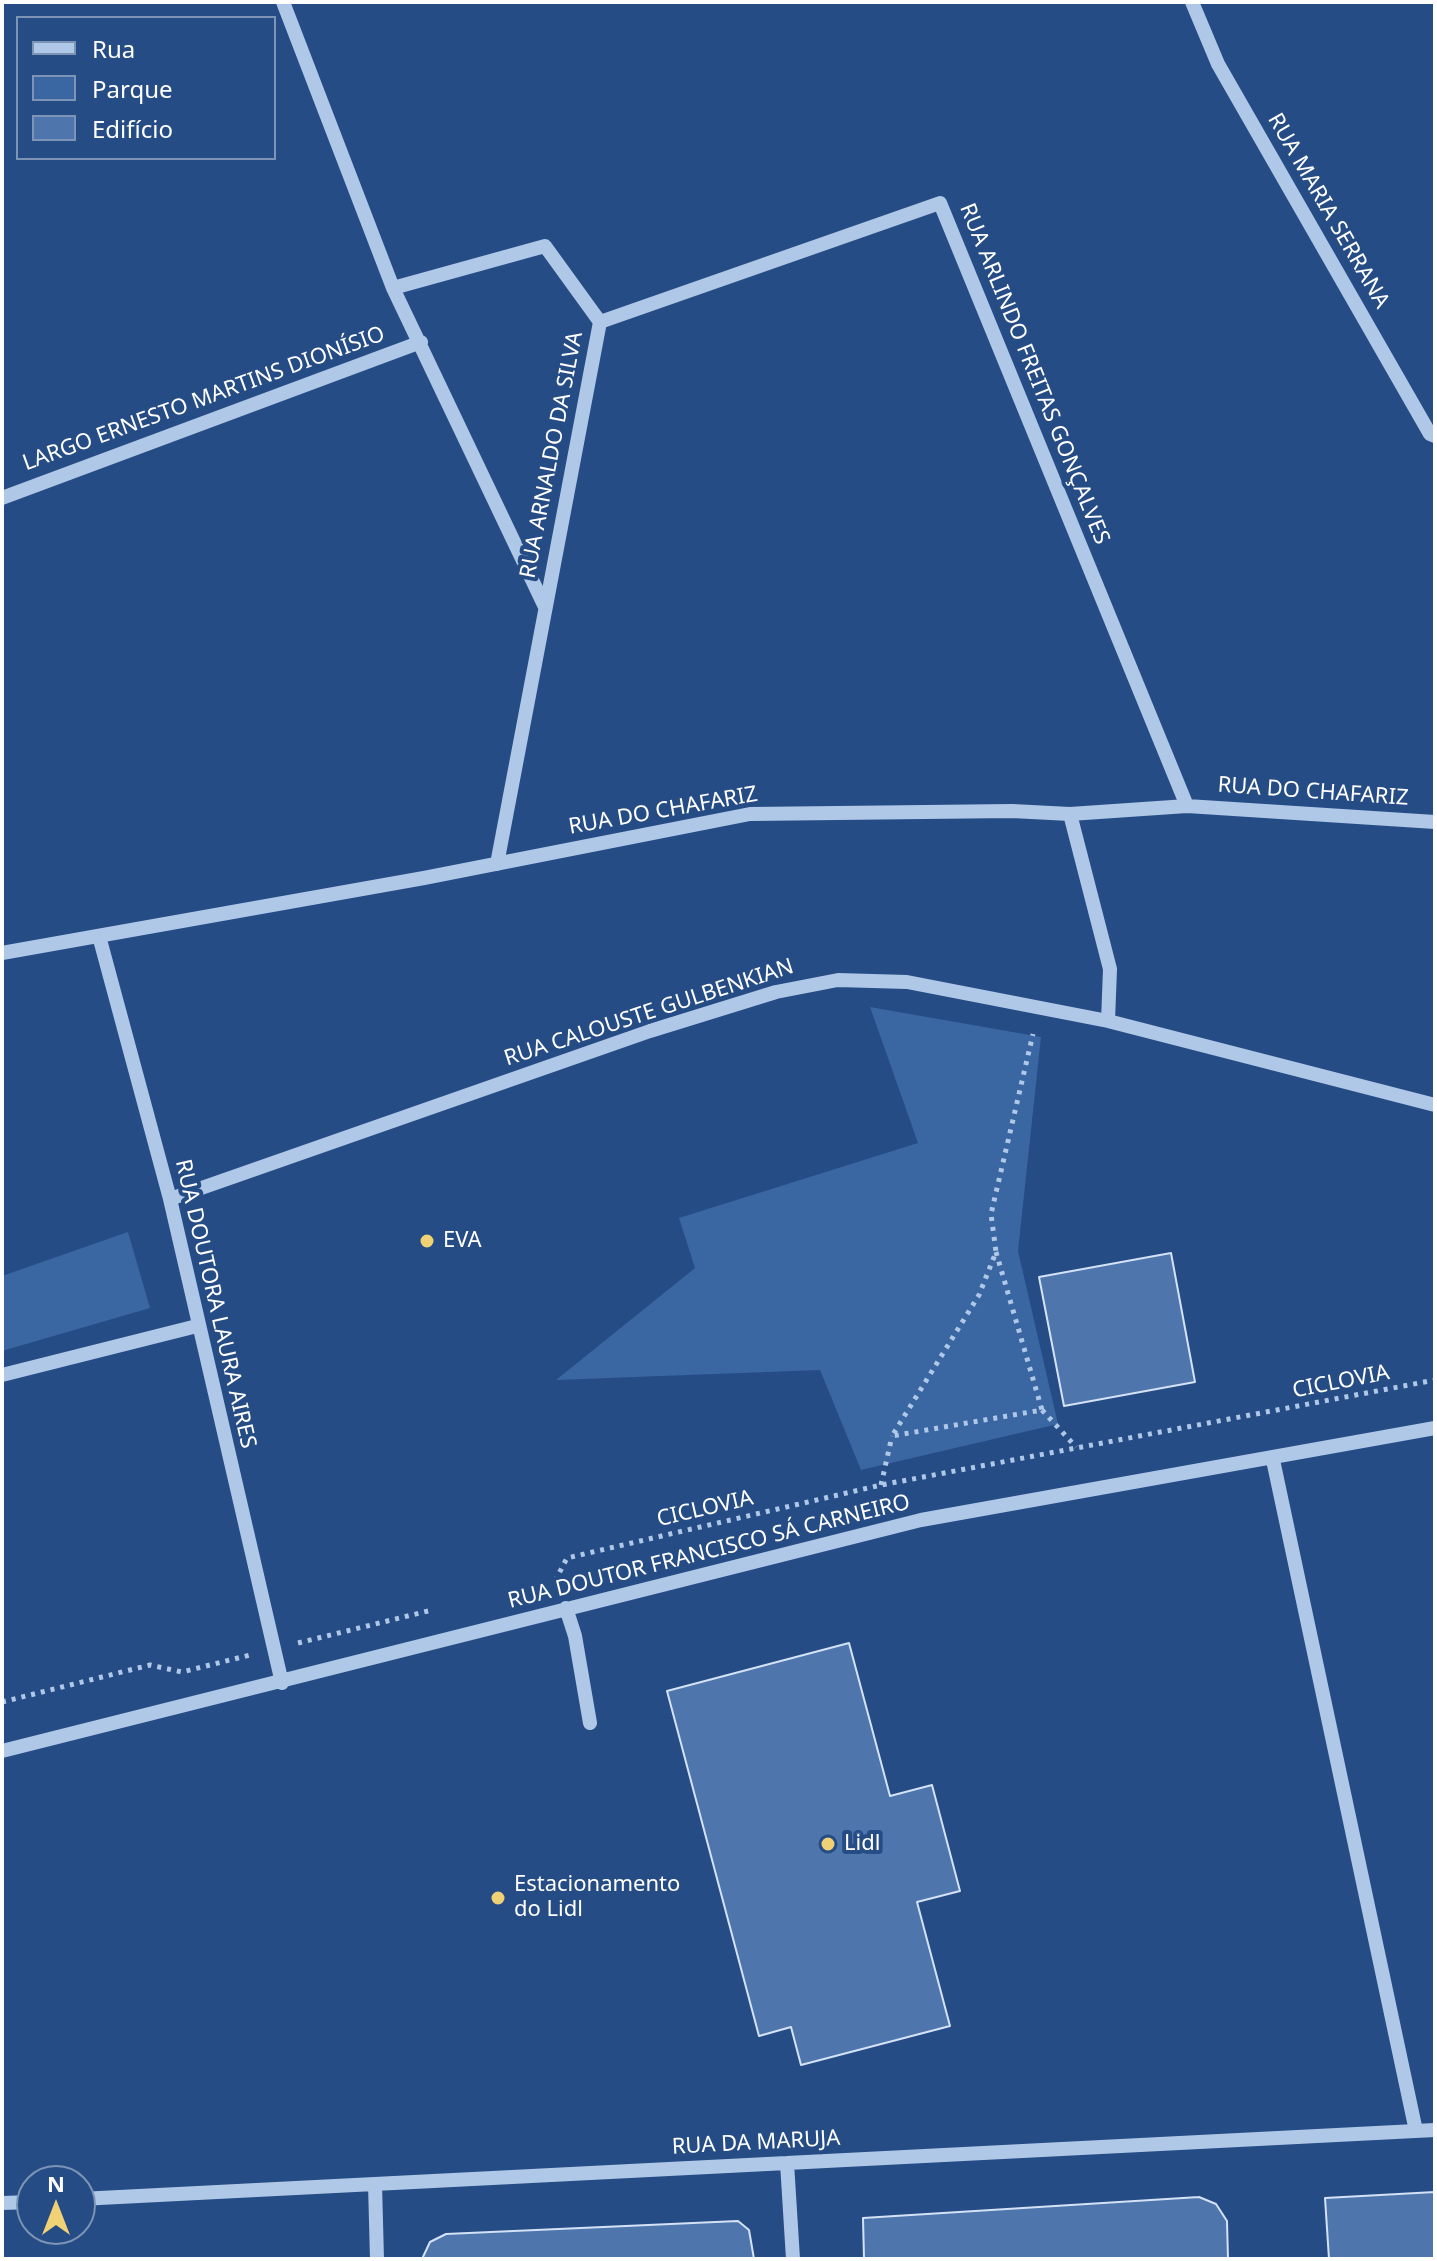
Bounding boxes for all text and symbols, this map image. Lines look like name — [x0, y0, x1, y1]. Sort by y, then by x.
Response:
legend — [16, 16, 276, 160]
text: Rua — [92, 32, 135, 65]
text: Parque — [92, 72, 173, 105]
street label: RUA MARIA SERRANA — [1261, 109, 1395, 313]
text: Edifício — [92, 112, 173, 145]
street label: RUA ARLINDO FREITAS GONÇALVES — [953, 200, 1115, 548]
street label: LARGO ERNESTO MARTINS DIONÍSIO — [19, 321, 389, 477]
street label: RUA ARNALDO DA SILVA — [515, 329, 589, 581]
street label: RUA DO CHAFARIZ — [1217, 772, 1409, 812]
street label: RUA DO CHAFARIZ — [567, 781, 759, 841]
street label: RUA CALOUSTE GULBENKIAN — [501, 954, 797, 1072]
street label: RUA DOUTORA LAURA AIRES — [169, 1157, 261, 1451]
place label: EVA — [443, 1228, 482, 1254]
marker: EVA — [418, 1232, 436, 1250]
street label: CICLOVIA — [1290, 1360, 1392, 1404]
street label: CICLOVIA — [654, 1485, 756, 1533]
street label: RUA DOUTOR FRANCISCO SÁ CARNEIRO — [505, 1489, 913, 1615]
place label: Lidl — [844, 1831, 880, 1857]
marker: Lidl — [819, 1835, 837, 1853]
place label: Estacionamento do Lidl — [514, 1872, 680, 1924]
marker: Estacionamento do Lidl — [489, 1889, 507, 1907]
street label: RUA DA MARUJA — [671, 2125, 841, 2161]
north arrow — [16, 2165, 96, 2245]
text: N — [47, 2168, 65, 2198]

